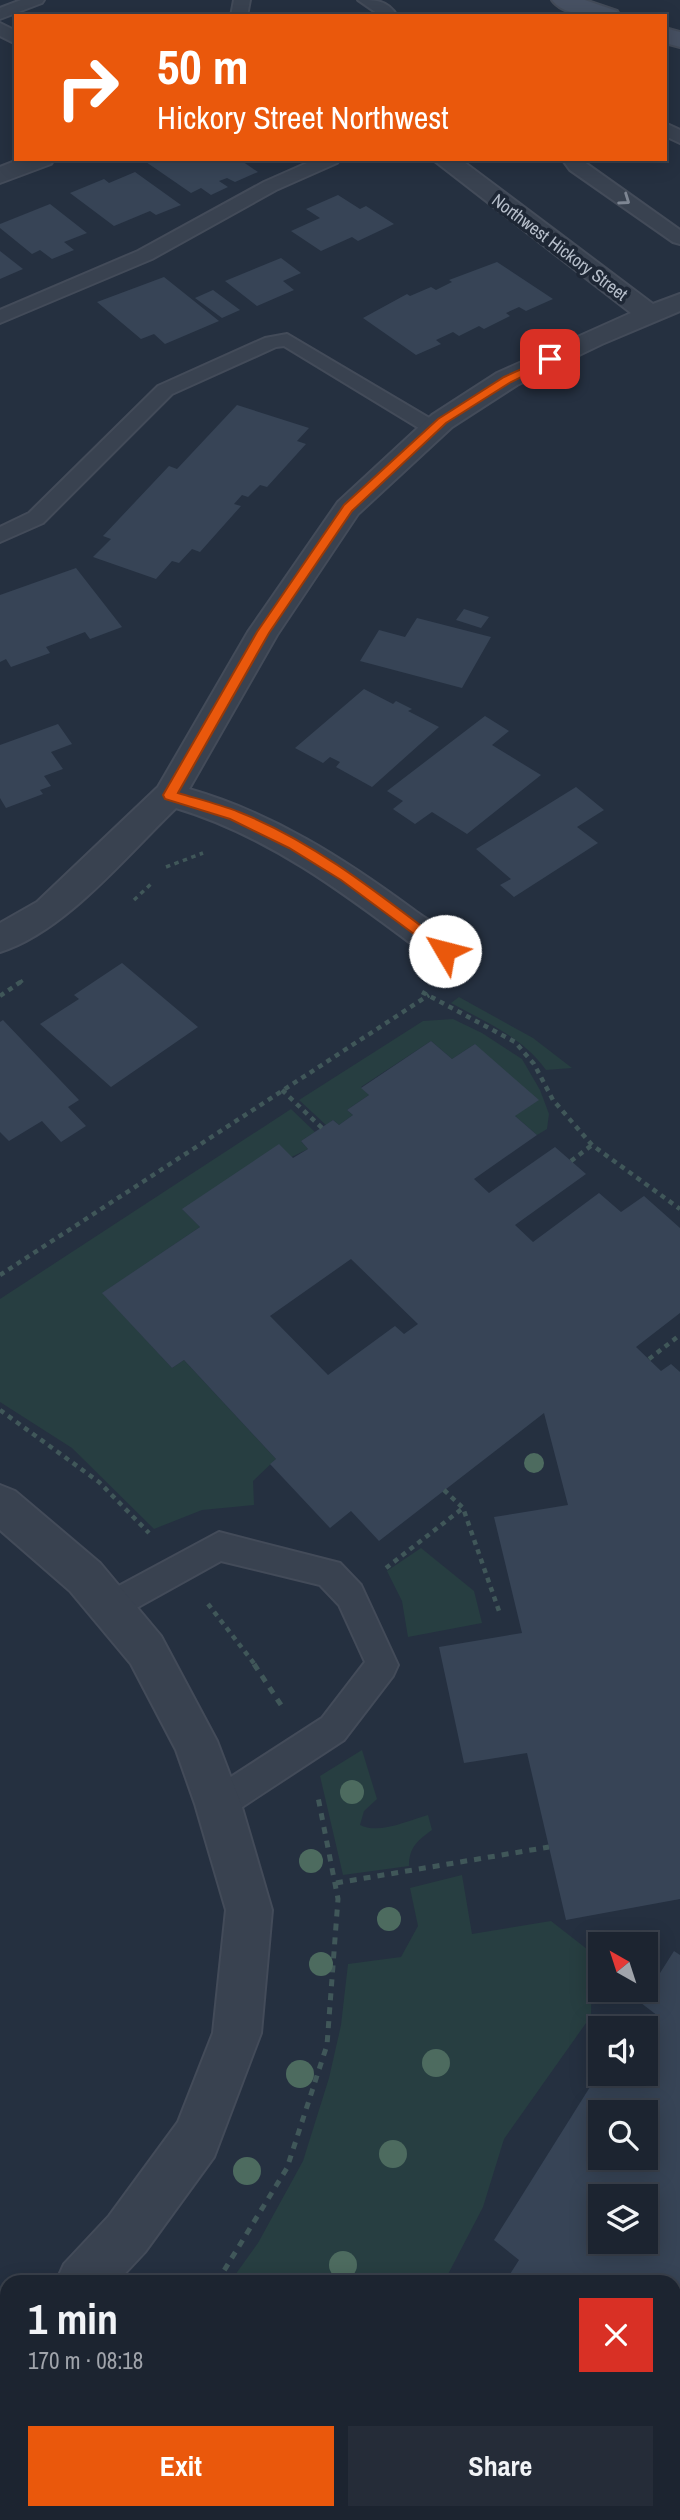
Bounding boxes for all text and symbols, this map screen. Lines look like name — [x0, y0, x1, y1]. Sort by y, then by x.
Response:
text: 50 m — [157, 33, 249, 99]
icon: right — [42, 42, 133, 133]
text: Hickory Street Northwest — [157, 96, 449, 139]
street label: Northwest Hickory Street — [487, 188, 633, 306]
one-way arrow — [617, 192, 630, 204]
pin — [520, 329, 580, 389]
icon: arrive — [531, 340, 569, 378]
position arrow — [408, 914, 482, 988]
north arrow — [588, 1932, 658, 2002]
map controls — [588, 1932, 658, 2254]
button: sound — [588, 2016, 658, 2086]
button: search — [588, 2100, 658, 2170]
button: layers — [588, 2184, 658, 2254]
text: 1 min — [28, 2291, 118, 2347]
button: close — [579, 2298, 653, 2372]
text: 170 m · 08:18 — [28, 2345, 143, 2376]
button: Exit — [28, 2426, 334, 2506]
button: Share — [348, 2426, 653, 2506]

